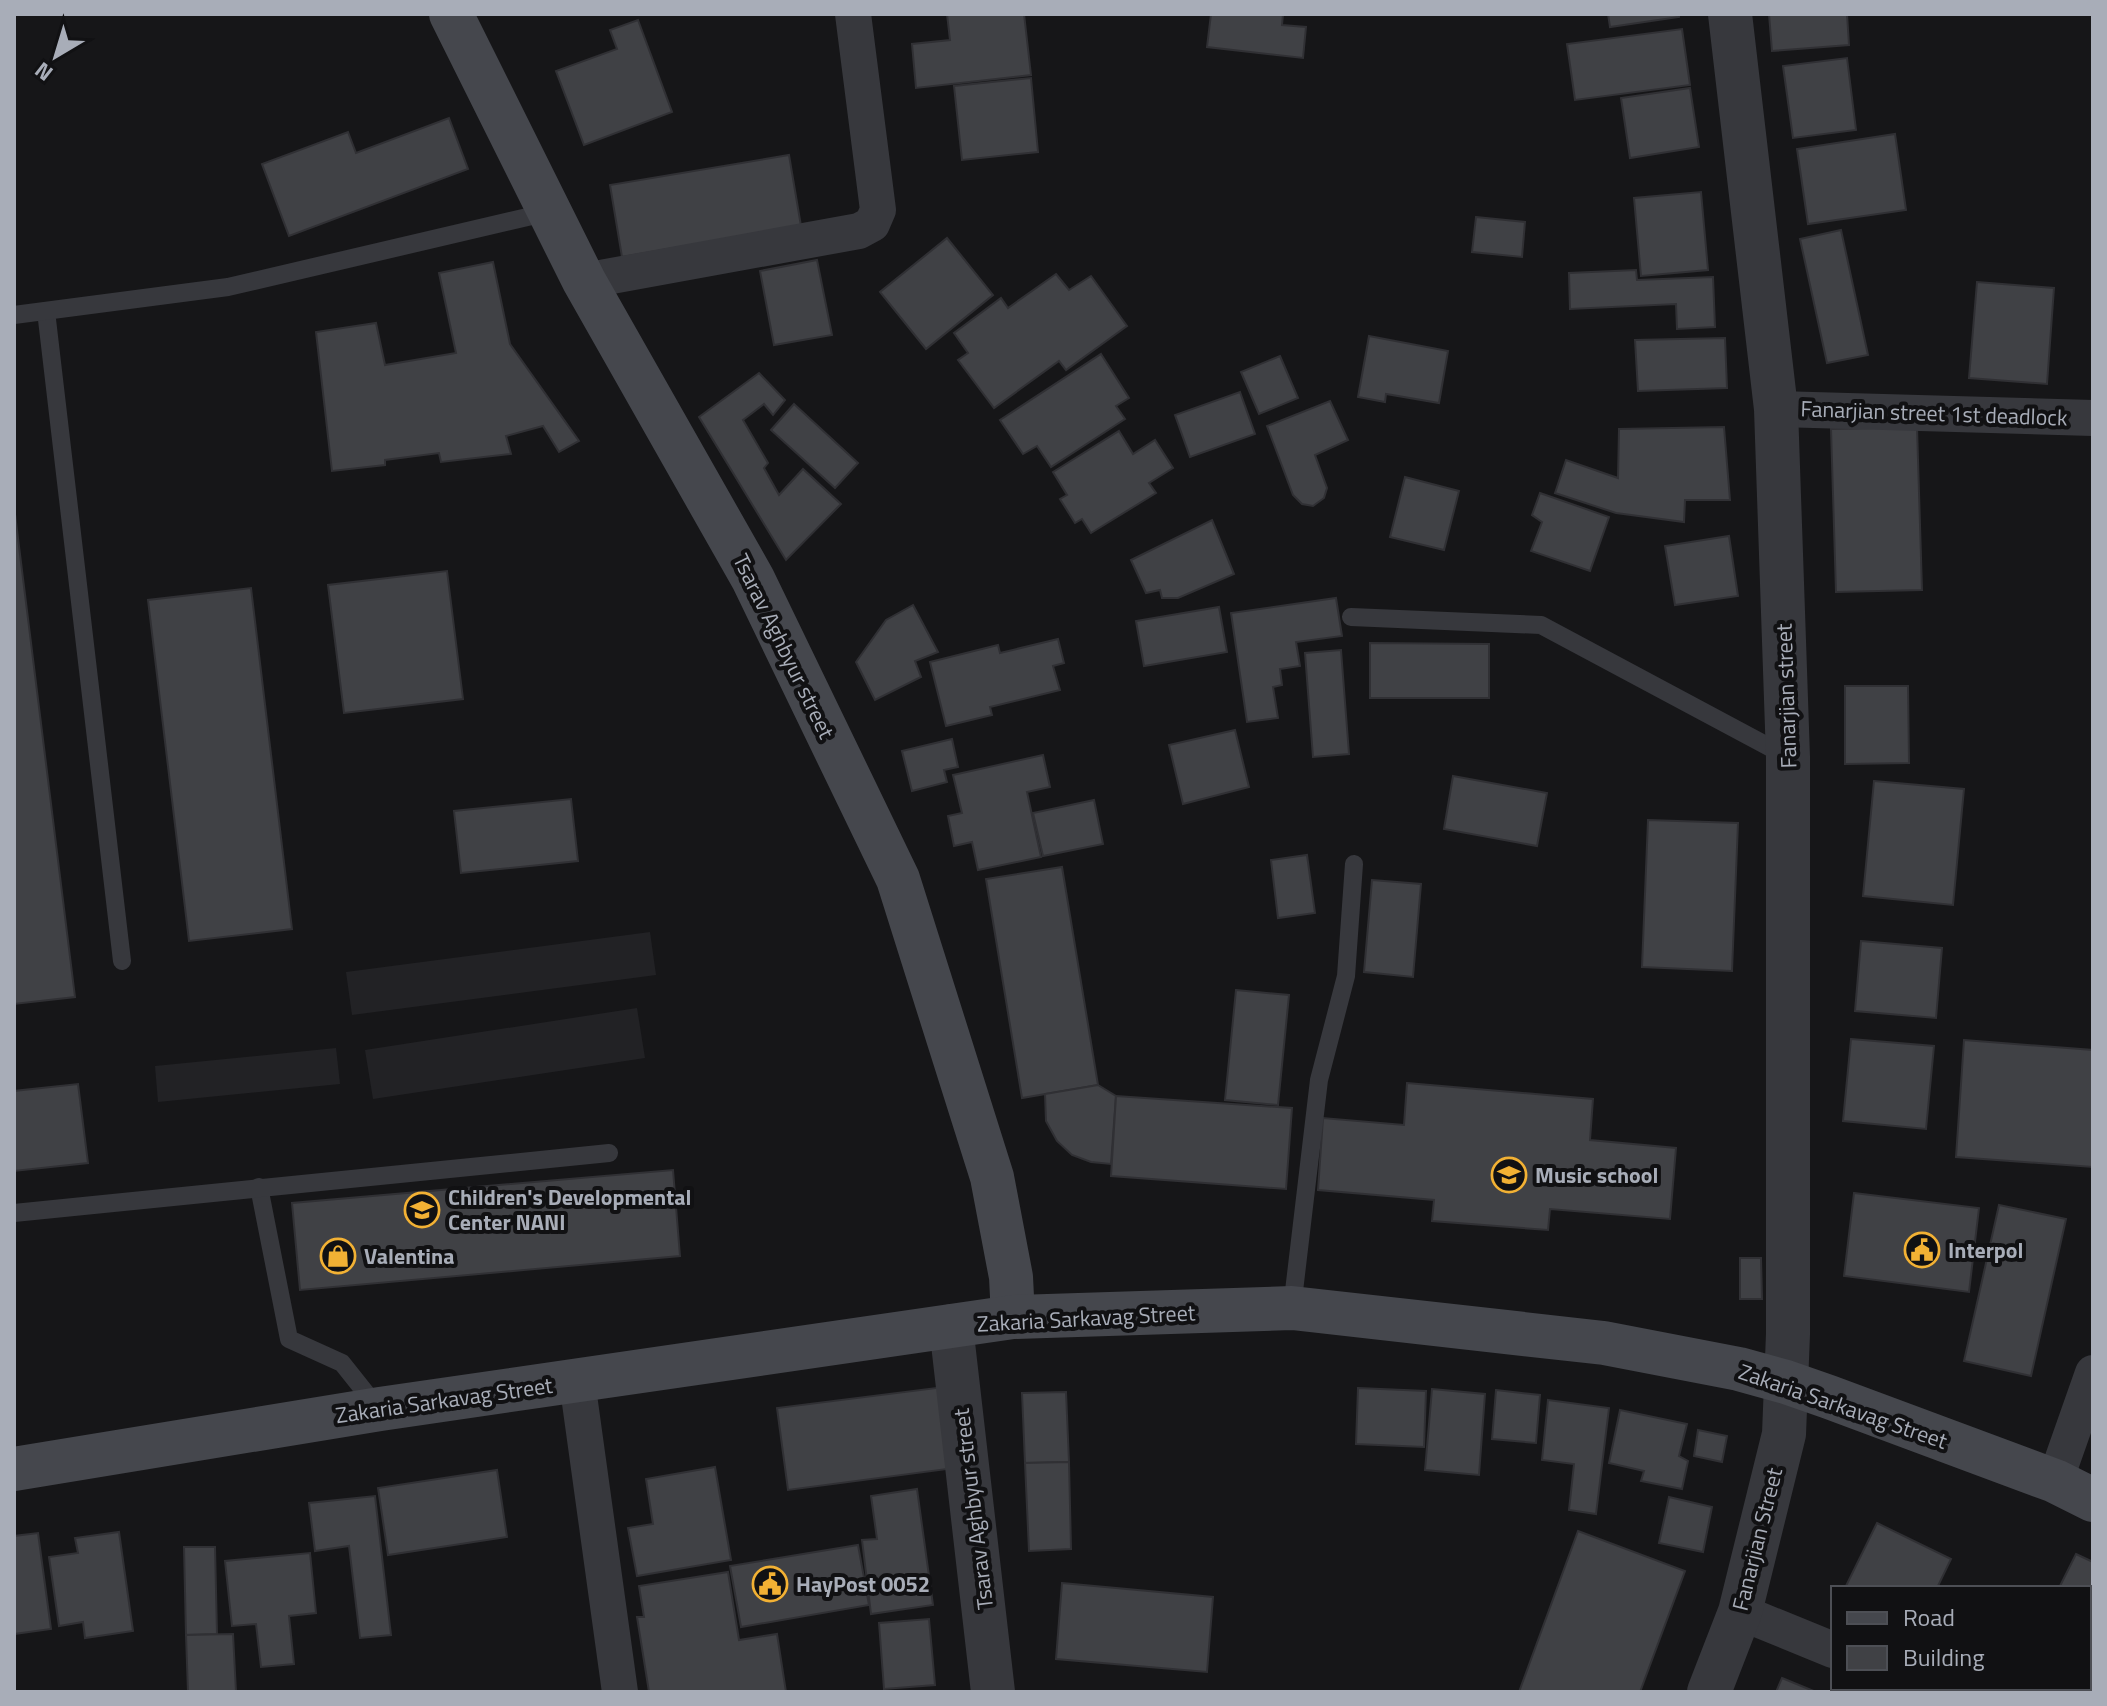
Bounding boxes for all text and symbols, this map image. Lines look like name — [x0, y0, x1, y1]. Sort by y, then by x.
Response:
north arrow — [16, 16, 96, 96]
text: N — [27, 54, 60, 90]
street label: Fanarjian street 1st deadlock — [1800, 391, 2068, 435]
street label: Tsarav Aghbyur street — [724, 548, 844, 745]
street label: Fanarjian street — [1766, 623, 1806, 769]
school or university icon: Music school — [1490, 1156, 1528, 1194]
place label: Music school — [1535, 1158, 1658, 1192]
place label: Children's Developmental Center NANI — [448, 1180, 691, 1239]
school or university icon: Children's Developmental Center NANI — [403, 1191, 441, 1229]
public building icon: Interpol — [1903, 1231, 1941, 1269]
place label: Interpol — [1948, 1233, 2023, 1267]
shop icon: Valentina — [319, 1237, 357, 1275]
place label: Valentina — [364, 1239, 454, 1273]
street label: Zakaria Sarkavag Street — [976, 1295, 1196, 1341]
street label: Zakaria Sarkavag Street — [1734, 1354, 1952, 1458]
street label: Zakaria Sarkavag Street — [333, 1368, 555, 1432]
street label: Tsarav Aghbyur street — [944, 1406, 1002, 1611]
street label: Fanarjian Street — [1723, 1464, 1791, 1614]
public building icon: HayPost 0052 — [751, 1565, 789, 1603]
place label: HayPost 0052 — [796, 1567, 930, 1601]
legend — [1831, 1586, 2091, 1690]
text: Road — [1903, 1599, 1955, 1635]
text: Building — [1903, 1639, 1985, 1675]

